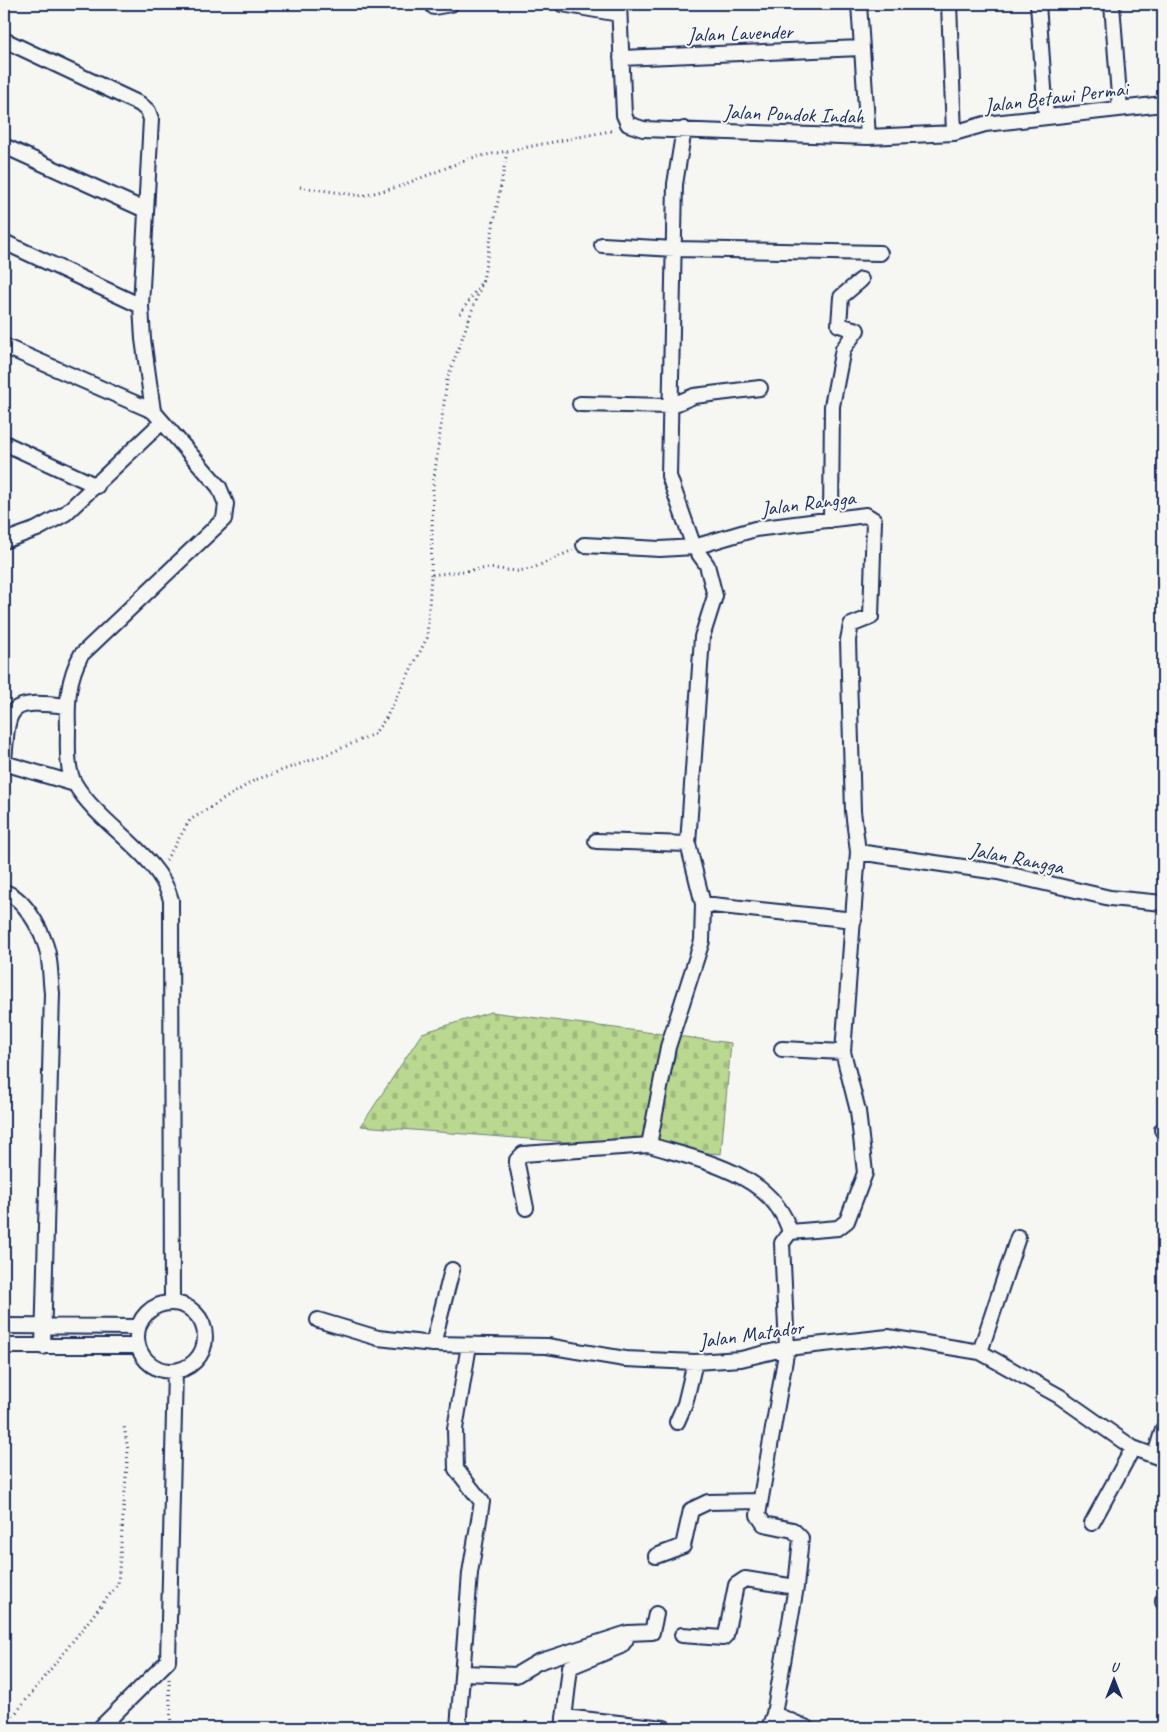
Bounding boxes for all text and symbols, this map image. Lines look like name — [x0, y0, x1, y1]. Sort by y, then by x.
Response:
street label: Jalan Lavender — [686, 18, 795, 48]
street label: Jalan Betawi Permai — [982, 75, 1132, 119]
street label: Jalan Pondok Indah — [722, 99, 866, 129]
street label: Jalan Rangga — [759, 484, 858, 522]
street label: Jalan Rangga — [967, 836, 1068, 880]
street label: Jalan Matador — [696, 1314, 806, 1354]
north arrow — [1090, 1654, 1140, 1704]
text: U — [1111, 1659, 1121, 1676]

